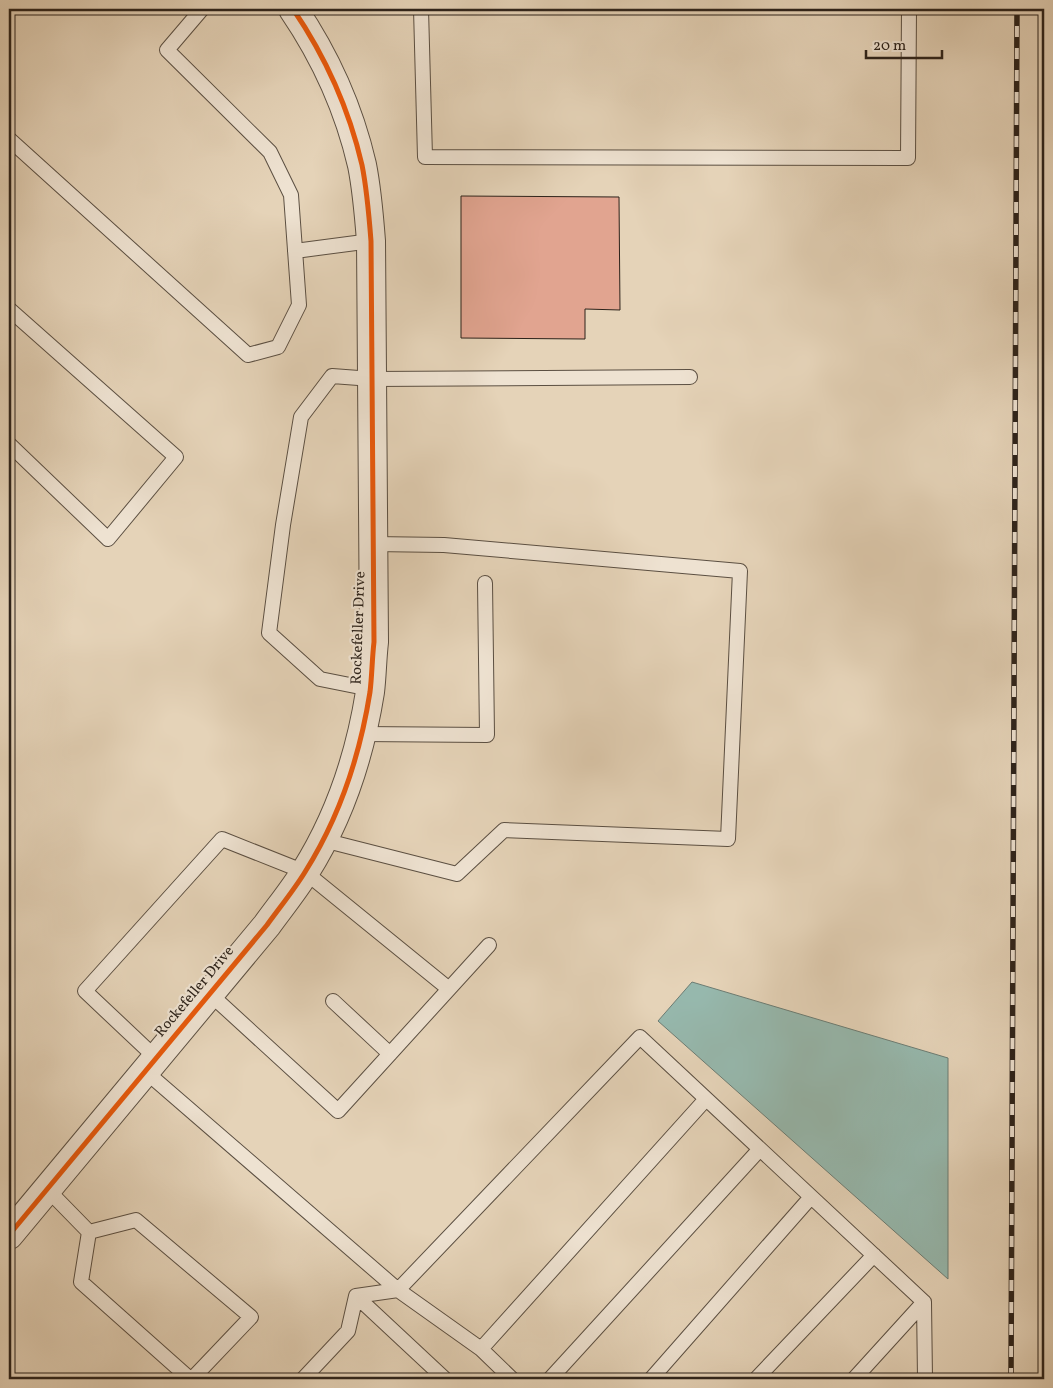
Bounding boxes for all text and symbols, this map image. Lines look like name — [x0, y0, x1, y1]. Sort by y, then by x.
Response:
scale bar — [866, 28, 942, 60]
text: 20 m — [873, 36, 906, 57]
street label: Rockefeller Drive — [347, 571, 371, 685]
street label: Rockefeller Drive — [150, 942, 240, 1042]

